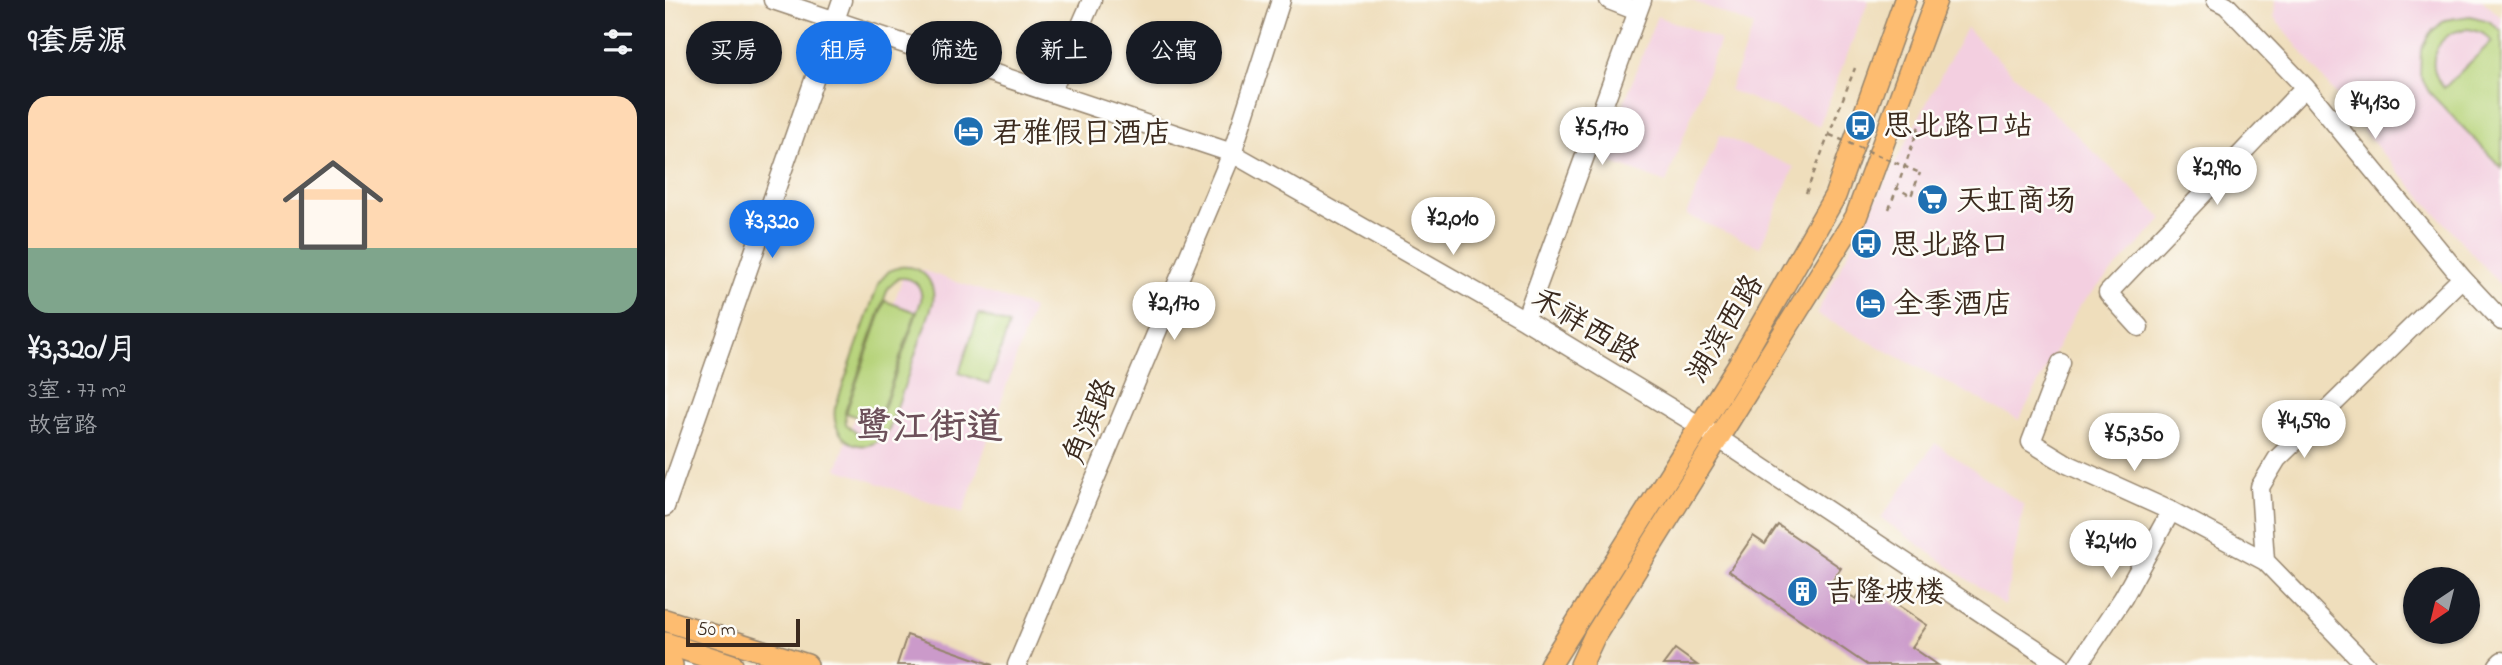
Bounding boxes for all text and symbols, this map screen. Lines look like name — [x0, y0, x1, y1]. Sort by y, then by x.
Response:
text: 9套房源 — [28, 21, 127, 65]
chip: 买房 — [686, 21, 782, 84]
chip: 租房 — [796, 21, 892, 84]
chip: 筛选 — [906, 21, 1002, 84]
chip: 新上 — [1016, 21, 1112, 84]
chip: 公寓 — [1126, 21, 1222, 84]
icon: filters — [599, 23, 637, 61]
pin: ¥4,130 — [2318, 82, 2432, 141]
text: ¥4,130 — [2350, 87, 2400, 120]
place label: 思北路口站 — [1883, 106, 2033, 150]
pin: ¥5,170 — [1545, 108, 1659, 167]
bus stop icon: 思北路口站 — [1843, 108, 1877, 142]
place label: 君雅假日酒店 — [992, 113, 1172, 157]
text: ¥5,170 — [1576, 113, 1628, 146]
hotel icon: 君雅假日酒店 — [952, 115, 986, 149]
icon: home — [270, 142, 396, 268]
pin: ¥2,990 — [2160, 148, 2274, 207]
text: ¥2,990 — [2193, 153, 2241, 186]
place label: 天虹商场 — [1956, 181, 2076, 225]
supermarket icon: 天虹商场 — [1916, 183, 1950, 217]
pin: ¥2,010 — [1396, 198, 1510, 257]
pin: ¥3,320 — [715, 201, 829, 260]
text: ¥2,010 — [1427, 203, 1479, 236]
text: ¥3,320 — [745, 206, 799, 239]
place label: 思北路口 — [1890, 225, 2010, 269]
bus stop icon: 思北路口 — [1850, 227, 1884, 261]
street label: 湖滨西路 — [1677, 267, 1776, 392]
street label: 禾祥西路 — [1522, 278, 1647, 377]
pin: ¥2,170 — [1117, 282, 1231, 342]
place label: 全季酒店 — [1893, 284, 2013, 328]
hotel icon: 全季酒店 — [1853, 286, 1887, 320]
text: ¥2,170 — [1148, 288, 1200, 321]
text: ¥3,320/月 — [28, 329, 137, 373]
street label: 角滨路 — [1054, 372, 1130, 472]
text: 3室 · 77 m² — [28, 375, 126, 408]
pin: ¥4,590 — [2247, 400, 2361, 460]
district label: 鹭江街道 — [855, 402, 1003, 456]
text: ¥4,590 — [2278, 406, 2330, 439]
text: 故宫路 — [28, 410, 97, 443]
pin: ¥5,350 — [2077, 414, 2191, 473]
text: ¥5,350 — [2105, 419, 2163, 452]
pin: ¥2,410 — [2054, 520, 2168, 580]
text: ¥2,410 — [2085, 526, 2137, 559]
north arrow — [2403, 567, 2480, 644]
map controls — [2403, 567, 2480, 644]
place label: 吉隆坡楼 — [1825, 572, 1945, 616]
building icon: 吉隆坡楼 — [1785, 574, 1819, 608]
scale bar — [686, 616, 800, 648]
text: 50 m — [697, 617, 736, 644]

